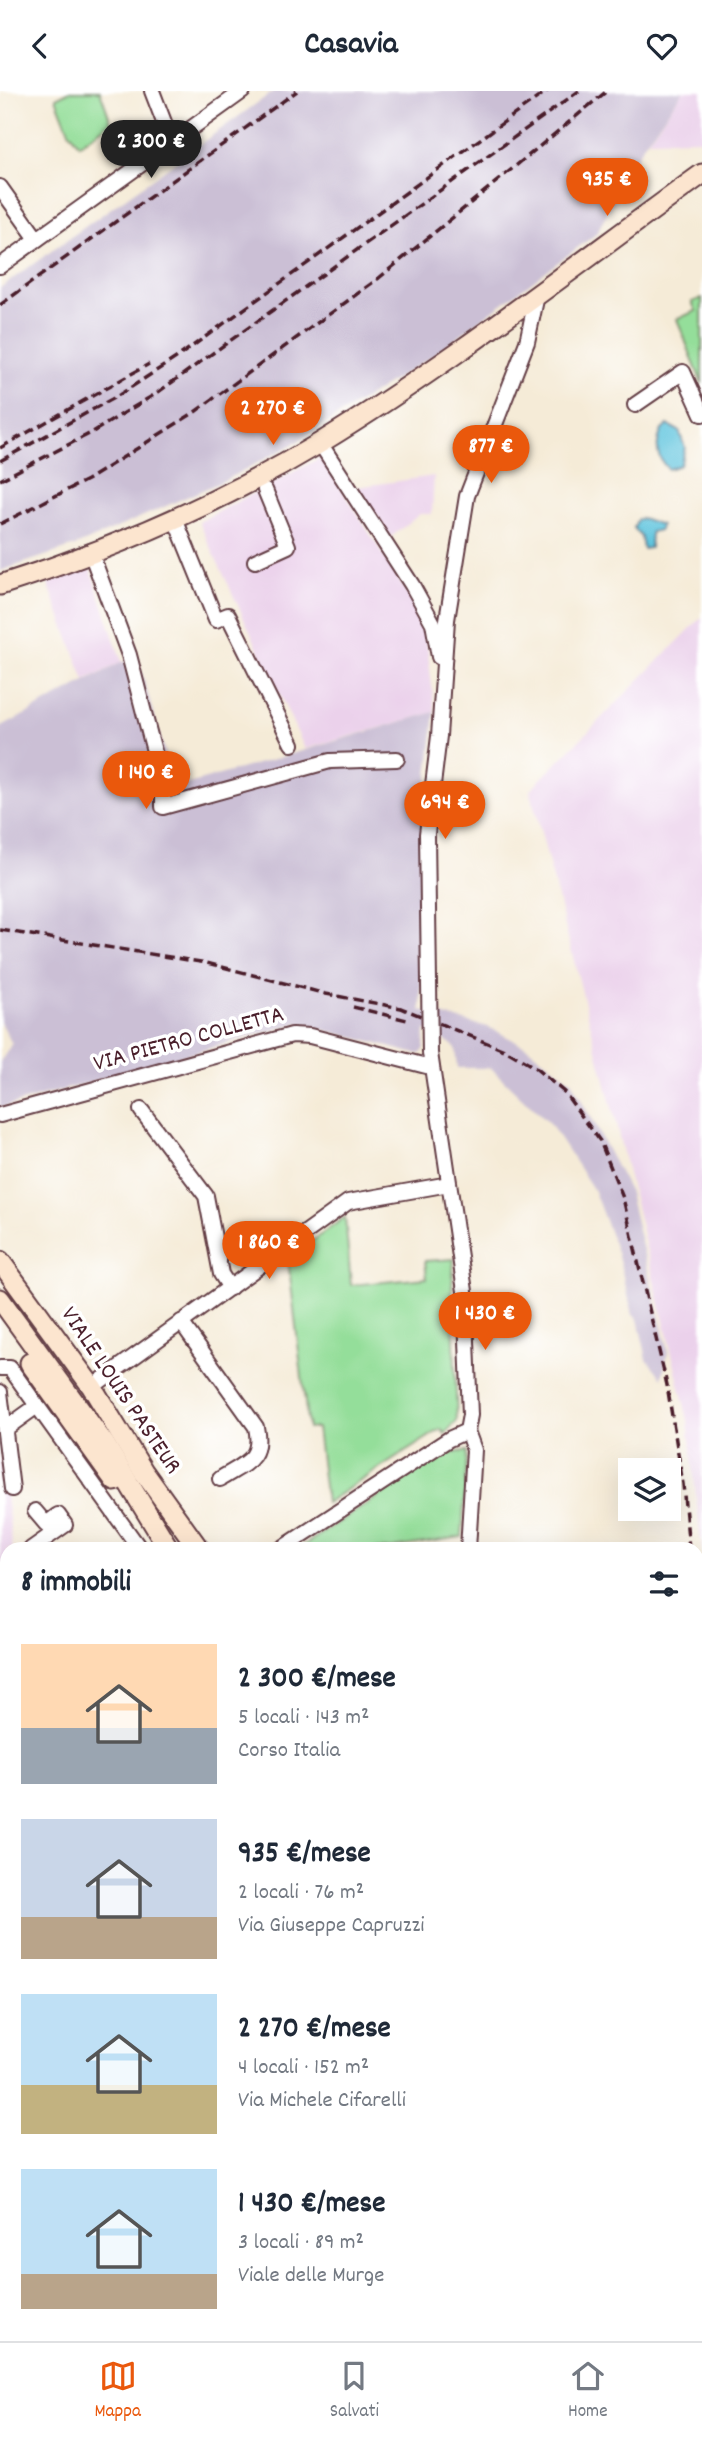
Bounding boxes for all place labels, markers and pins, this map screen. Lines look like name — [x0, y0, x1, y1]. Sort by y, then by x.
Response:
pin: 2 300 € — [86, 120, 216, 180]
pin: 935 € — [558, 159, 656, 218]
pin: 2 270 € — [208, 387, 338, 447]
pin: 877 € — [442, 425, 540, 485]
pin: 1 140 € — [81, 751, 211, 811]
pin: 694 € — [396, 781, 494, 841]
pin: 1 860 € — [204, 1221, 334, 1281]
pin: 1 430 € — [420, 1293, 550, 1352]

